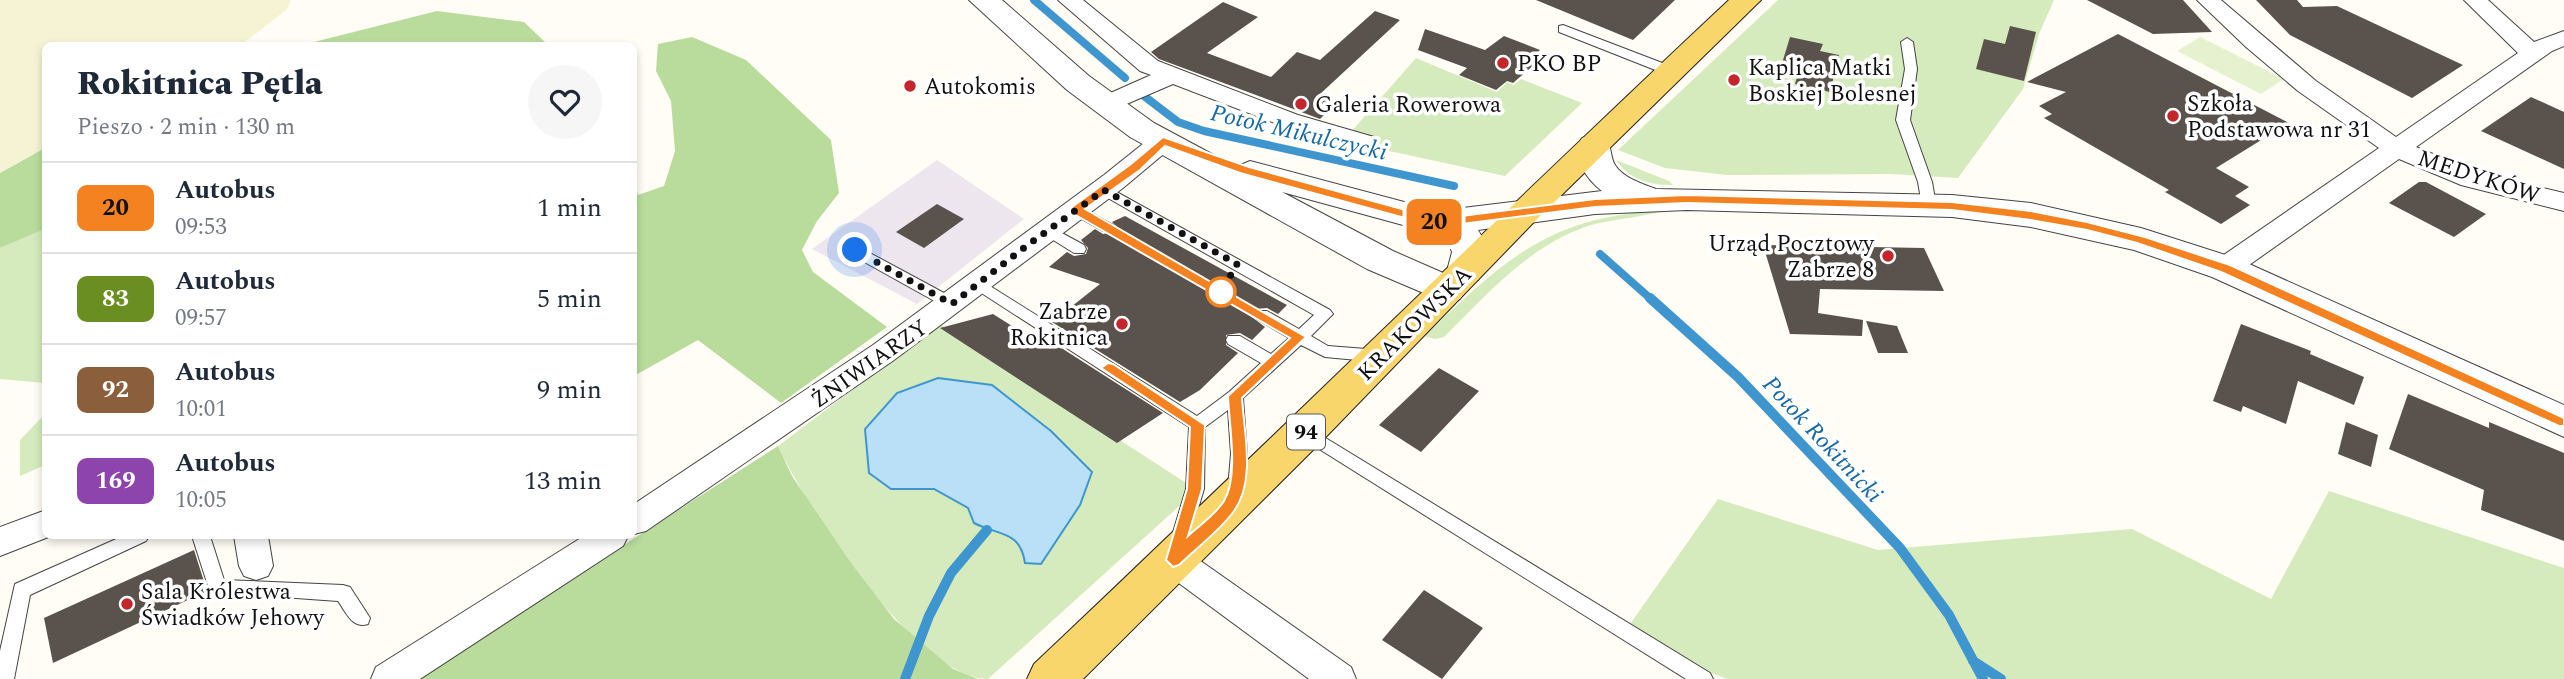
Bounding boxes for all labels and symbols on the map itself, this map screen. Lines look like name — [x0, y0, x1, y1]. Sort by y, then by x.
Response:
place label: PKO BP — [1517, 47, 1601, 82]
place label: Kaplica Matki Boskiej Bolesnej — [1748, 51, 1917, 112]
marker: PKO BP — [1495, 55, 1511, 71]
place label: Autokomis — [924, 70, 1036, 105]
marker: Kaplica Matki Boskiej Bolesnej — [1726, 72, 1742, 88]
marker: Autokomis — [902, 78, 918, 94]
place label: Szkoła Podstawowa nr 31 — [2187, 87, 2371, 148]
place label: Galeria Rowerowa — [1315, 88, 1501, 123]
water label: Potok Mikulczycki — [1207, 95, 1391, 171]
marker: Galeria Rowerowa — [1293, 96, 1309, 112]
marker: Szkoła Podstawowa nr 31 — [2165, 108, 2181, 124]
street label: MEDYKÓW — [2413, 141, 2545, 214]
line badge: 20 — [1402, 199, 1466, 245]
place label: Urząd Pocztowy Zabrze 8 — [1708, 227, 1875, 288]
your location — [837, 232, 872, 267]
marker: Urząd Pocztowy Zabrze 8 — [1880, 248, 1896, 264]
street label: KRAKOWSKA — [1349, 258, 1481, 390]
unlabelled marker — [1206, 277, 1236, 307]
place label: Zabrze Rokitnica — [1010, 295, 1108, 356]
street label: ŻNIWIARZY — [804, 311, 936, 418]
marker: Zabrze Rokitnica — [1114, 316, 1130, 332]
water label: Potok Rokitnicki — [1753, 368, 1891, 512]
road number: 94 — [1287, 414, 1325, 450]
place label: Sala Królestwa Świadków Jehowy — [141, 575, 325, 636]
marker: Sala Królestwa Świadków Jehowy — [119, 596, 135, 612]

